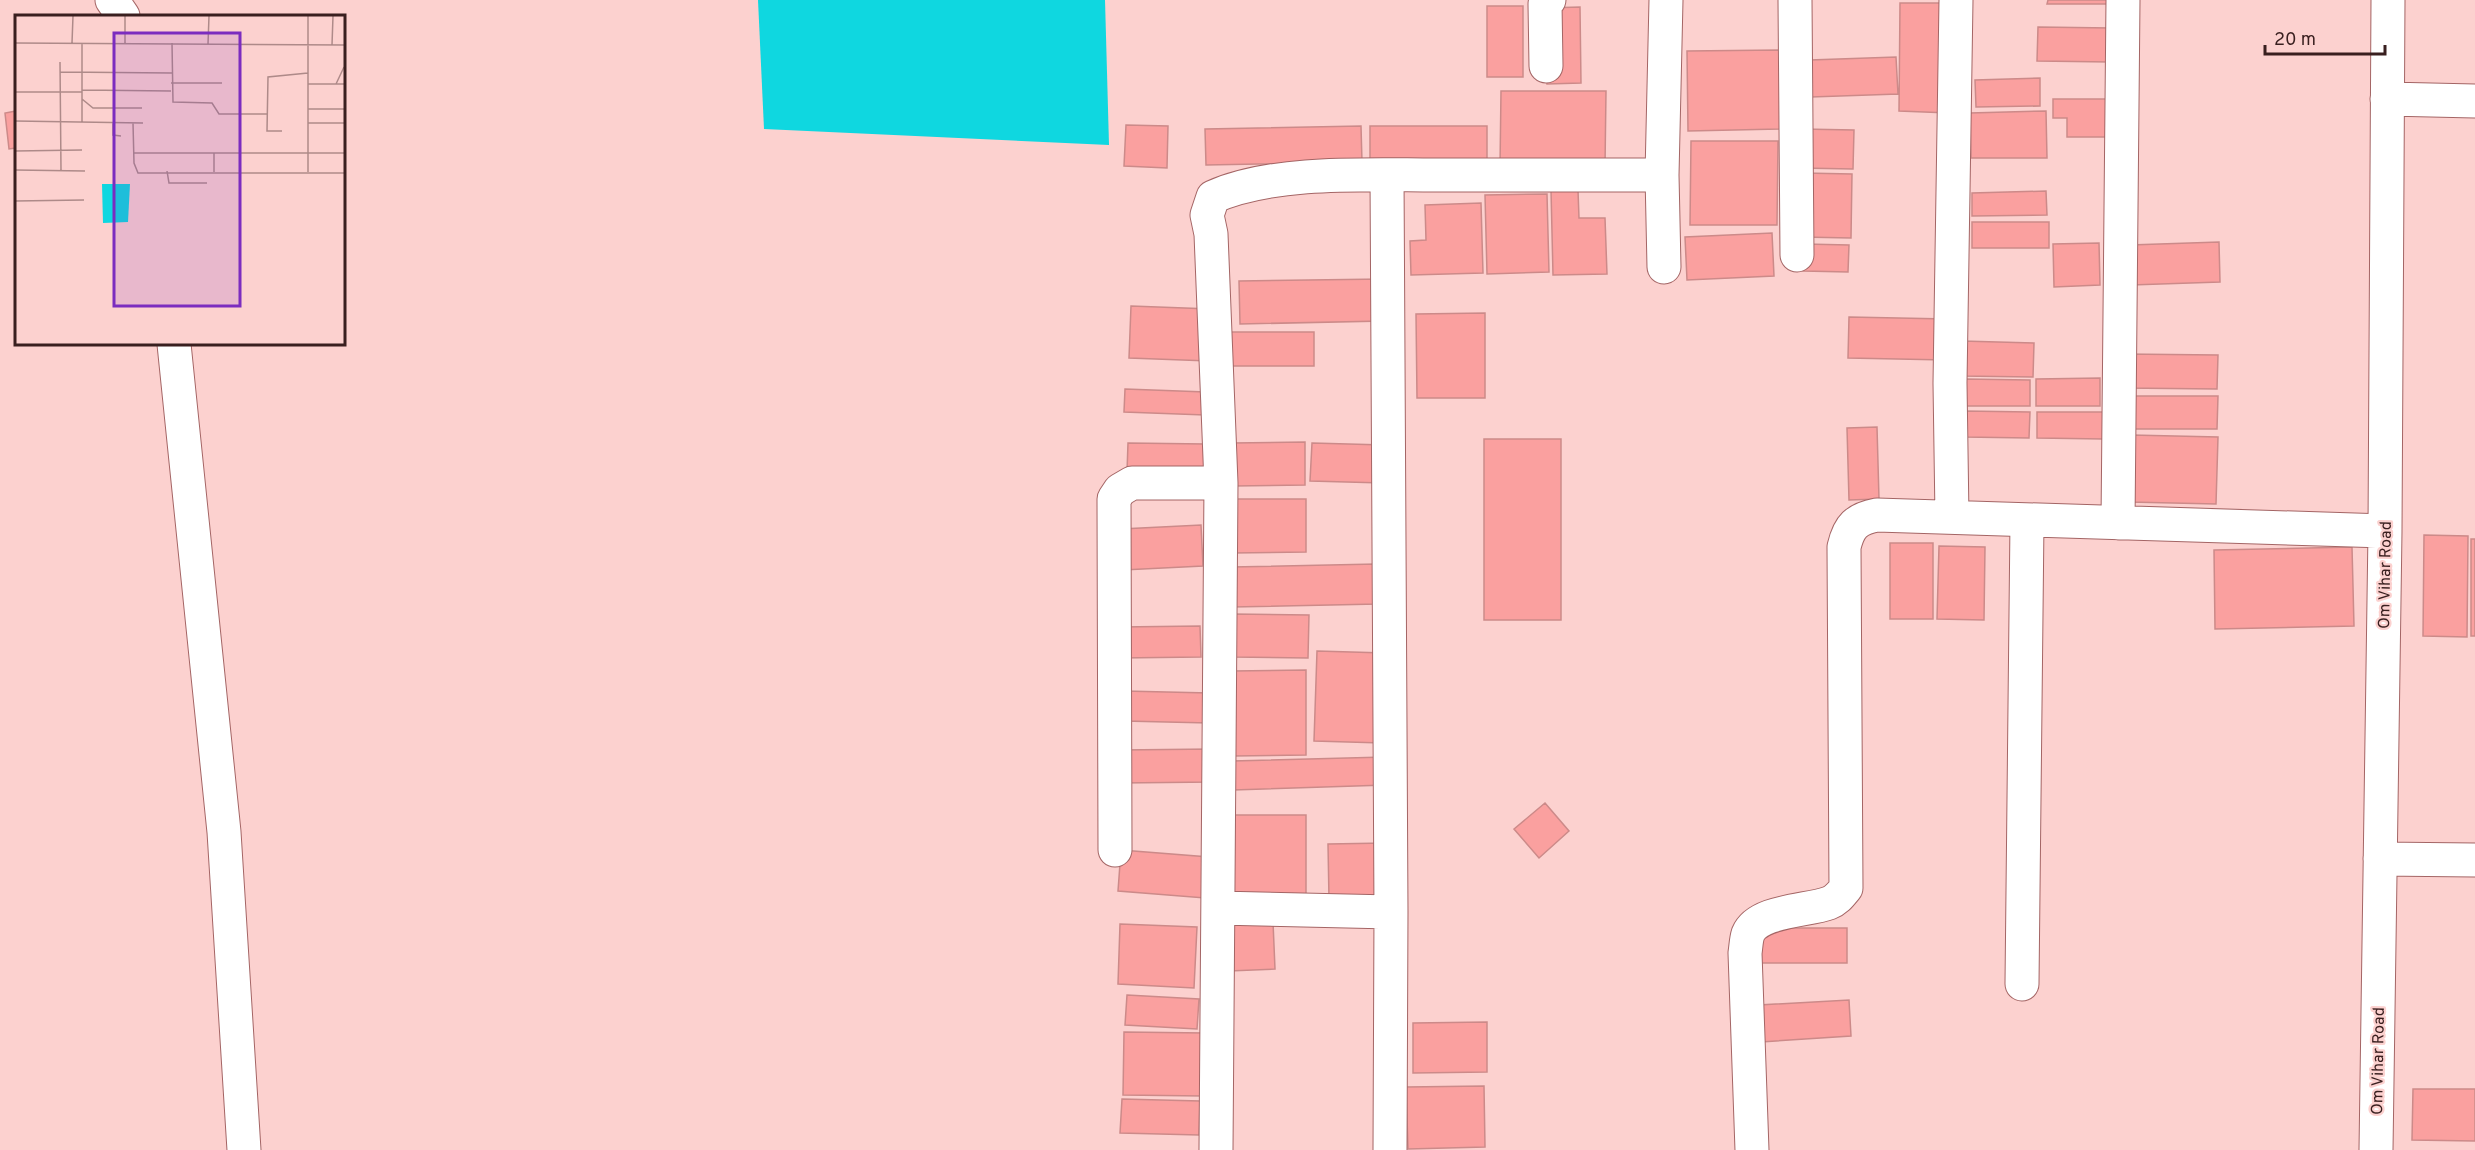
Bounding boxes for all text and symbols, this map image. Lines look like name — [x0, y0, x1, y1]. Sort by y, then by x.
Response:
inset map — [15, 15, 345, 345]
scale bar — [2265, 18, 2385, 56]
text: 20 m — [2274, 29, 2316, 52]
street label: Om Vihar Road — [2375, 521, 2397, 629]
street label: Om Vihar Road — [2368, 1007, 2390, 1115]

